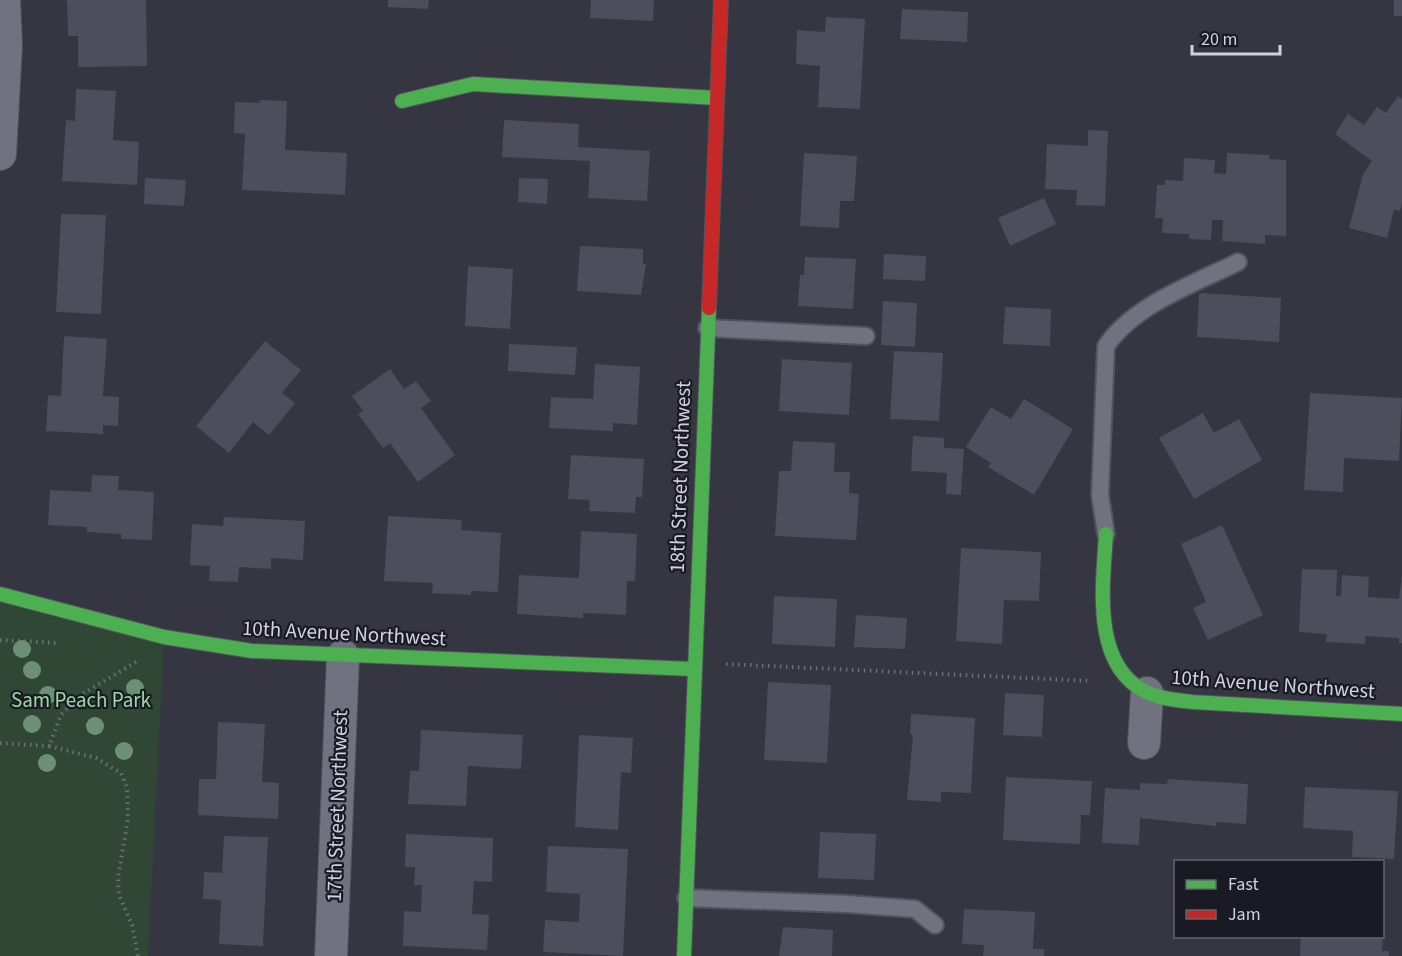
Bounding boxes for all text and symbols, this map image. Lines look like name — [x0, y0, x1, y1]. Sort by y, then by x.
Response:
scale bar — [1192, 18, 1280, 56]
text: 20 m — [1201, 27, 1237, 52]
street label: 18th Street Northwest — [662, 380, 698, 574]
street label: 10th Avenue Northwest — [241, 613, 447, 653]
street label: 10th Avenue Northwest — [1170, 662, 1376, 706]
park label: Sam Peach Park — [11, 685, 152, 715]
street label: 17th Street Northwest — [319, 709, 355, 903]
legend — [1174, 860, 1384, 938]
text: Fast — [1228, 872, 1259, 897]
text: Jam — [1228, 902, 1261, 927]

